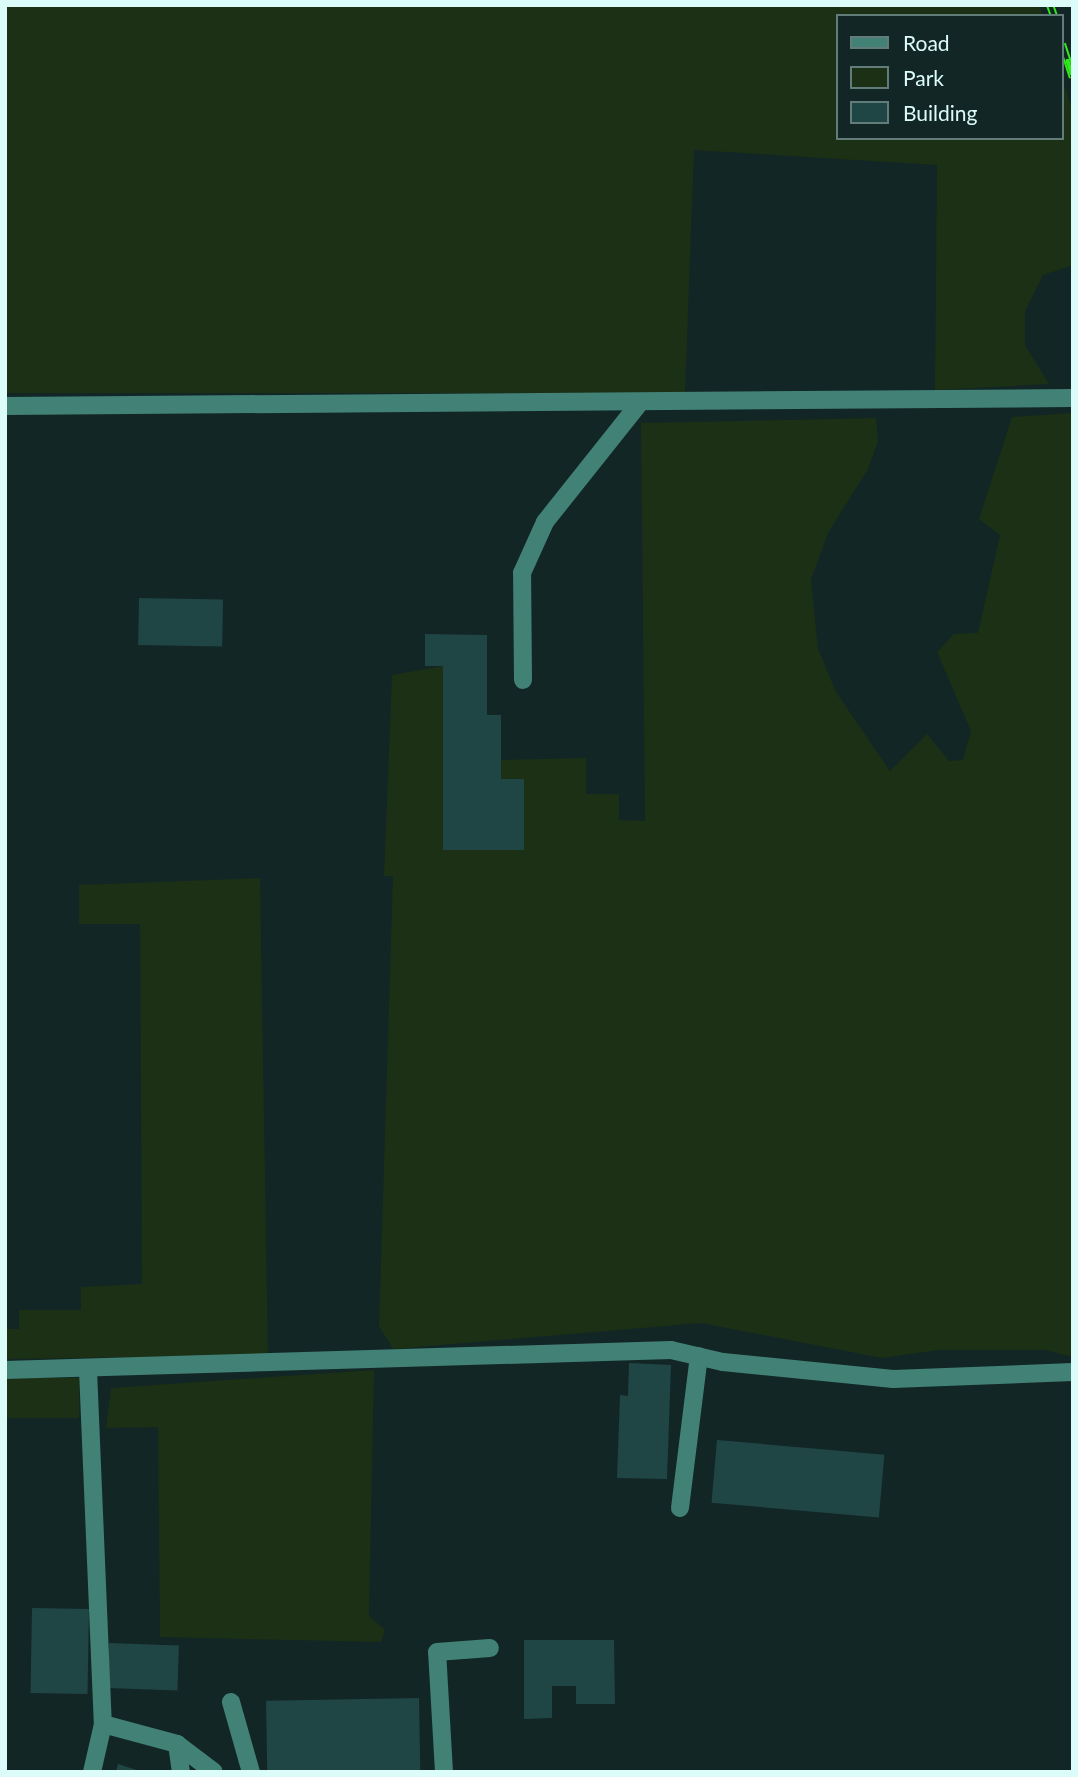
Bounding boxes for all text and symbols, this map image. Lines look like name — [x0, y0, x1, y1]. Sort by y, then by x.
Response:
legend — [836, 14, 1064, 140]
text: Road — [903, 30, 950, 55]
text: Park — [903, 65, 944, 90]
text: Building — [903, 100, 978, 125]

